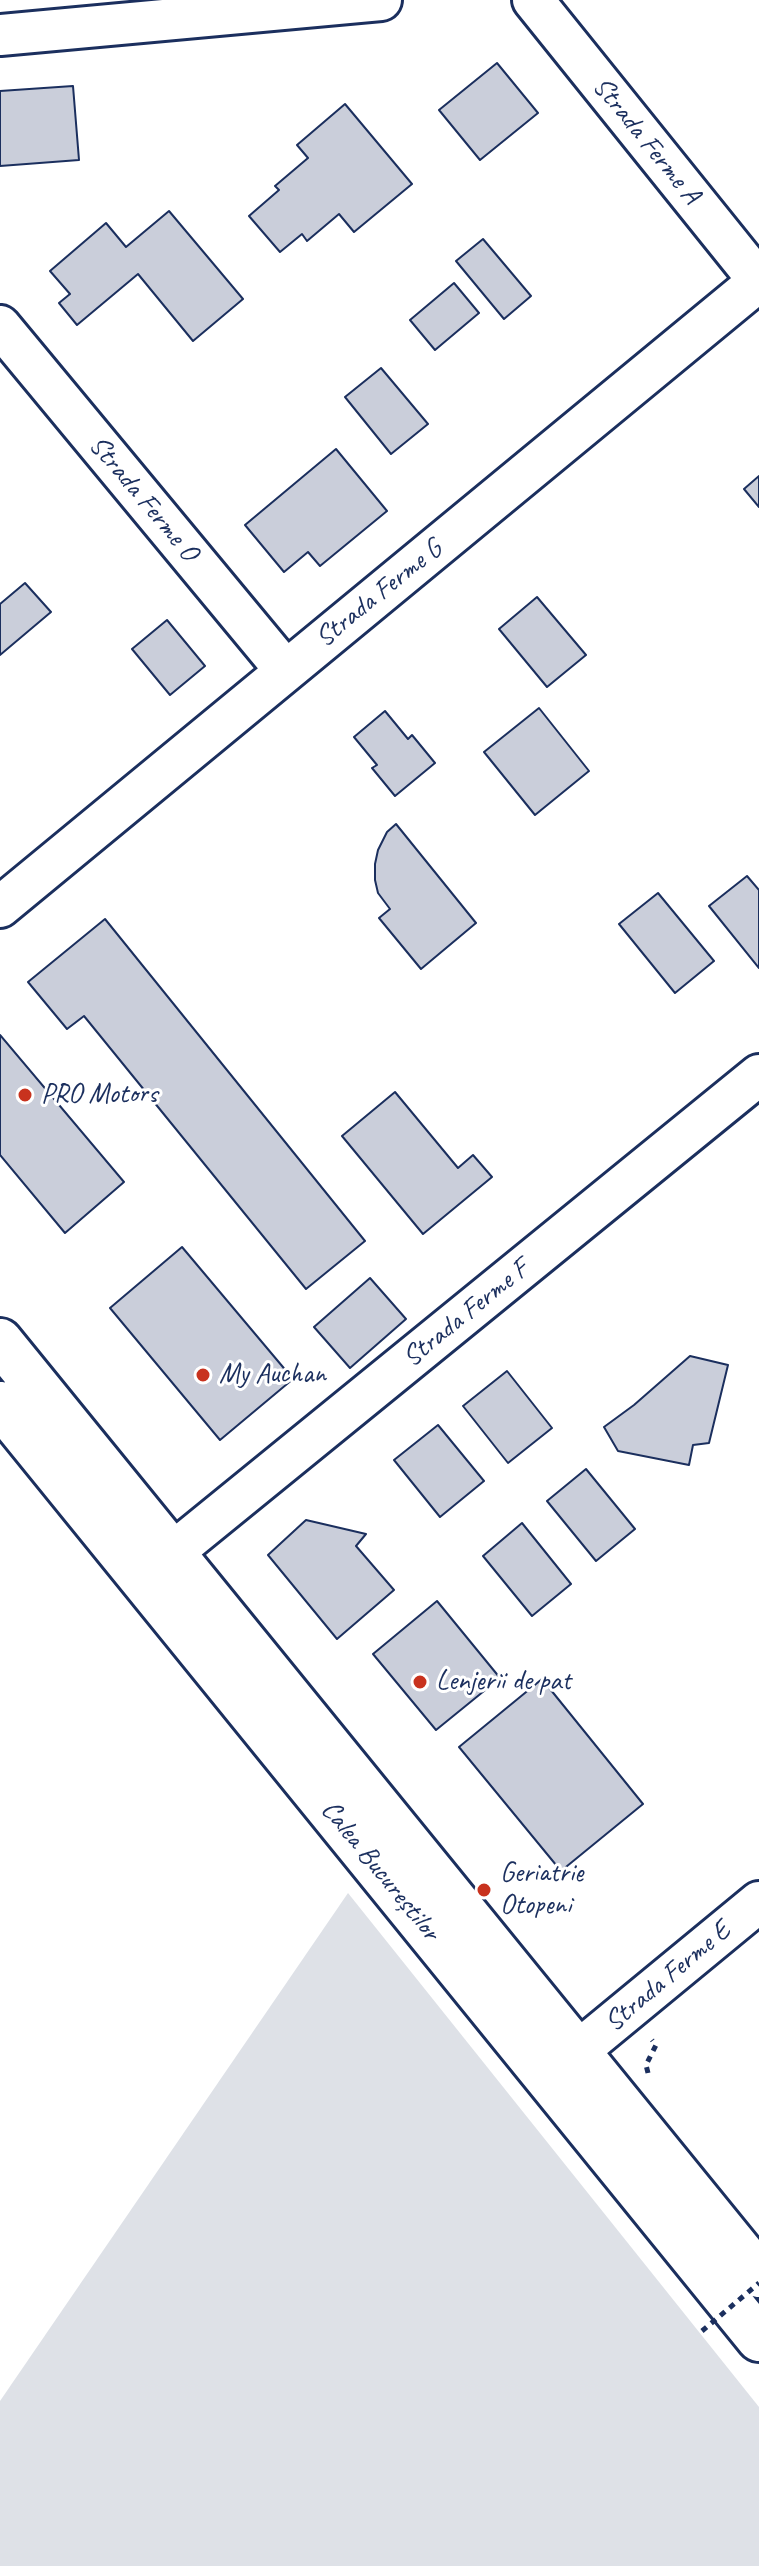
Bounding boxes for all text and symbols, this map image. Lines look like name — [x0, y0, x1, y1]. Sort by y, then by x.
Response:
street label: Strada Ferme A — [585, 71, 707, 211]
street label: Strada Ferme O — [81, 430, 205, 568]
street label: Strada Ferme G — [309, 533, 449, 655]
place label: PRO Motors — [41, 1078, 157, 1112]
marker: PRO Motors — [16, 1086, 34, 1104]
street label: Strada Ferme F — [396, 1253, 536, 1375]
place label: My Auchan — [219, 1358, 326, 1392]
marker: My Auchan — [194, 1366, 212, 1384]
place label: Lenjerii de pat — [436, 1665, 571, 1699]
marker: Lenjerii de pat — [411, 1673, 429, 1691]
street label: Calea Bucureștilor — [313, 1794, 447, 1948]
place label: Geriatrie Otopeni — [500, 1857, 583, 1923]
marker: Geriatrie Otopeni — [475, 1881, 493, 1899]
street label: Strada Ferme E — [598, 1915, 738, 2039]

